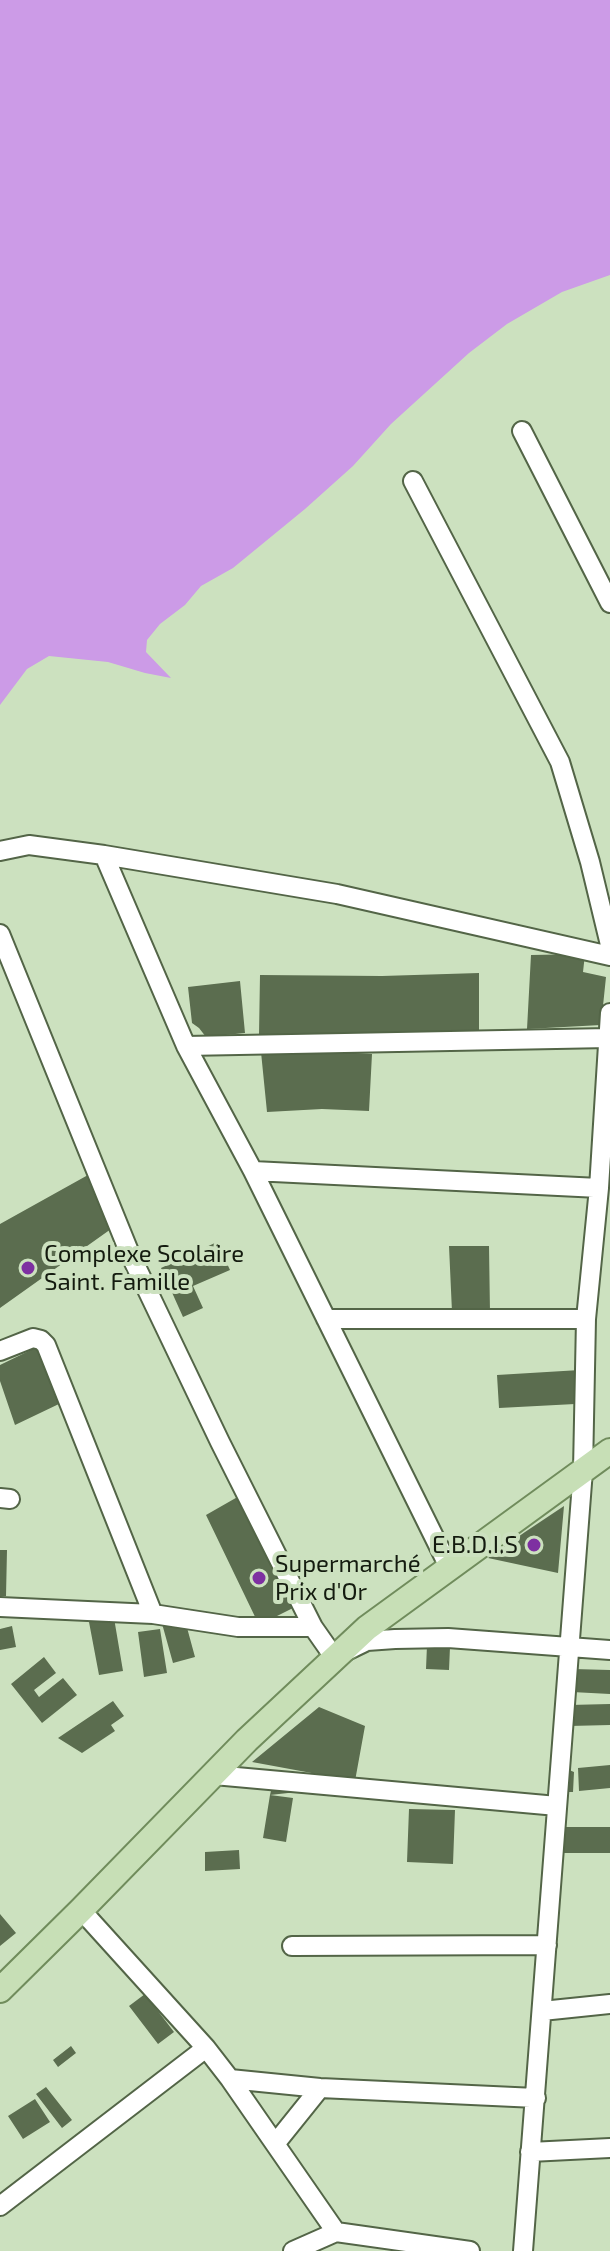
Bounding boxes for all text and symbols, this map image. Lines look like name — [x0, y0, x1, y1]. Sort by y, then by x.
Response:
place label: Complexe Scolaire Saint. Famille — [44, 1240, 244, 1296]
marker: Complexe Scolaire Saint. Famille — [19, 1259, 37, 1277]
place label: E.B.D.I.S — [432, 1531, 518, 1559]
marker: E.B.D.I.S — [525, 1536, 543, 1554]
place label: Supermarché Prix d'Or — [275, 1550, 421, 1606]
marker: Supermarché Prix d'Or — [250, 1569, 268, 1587]

